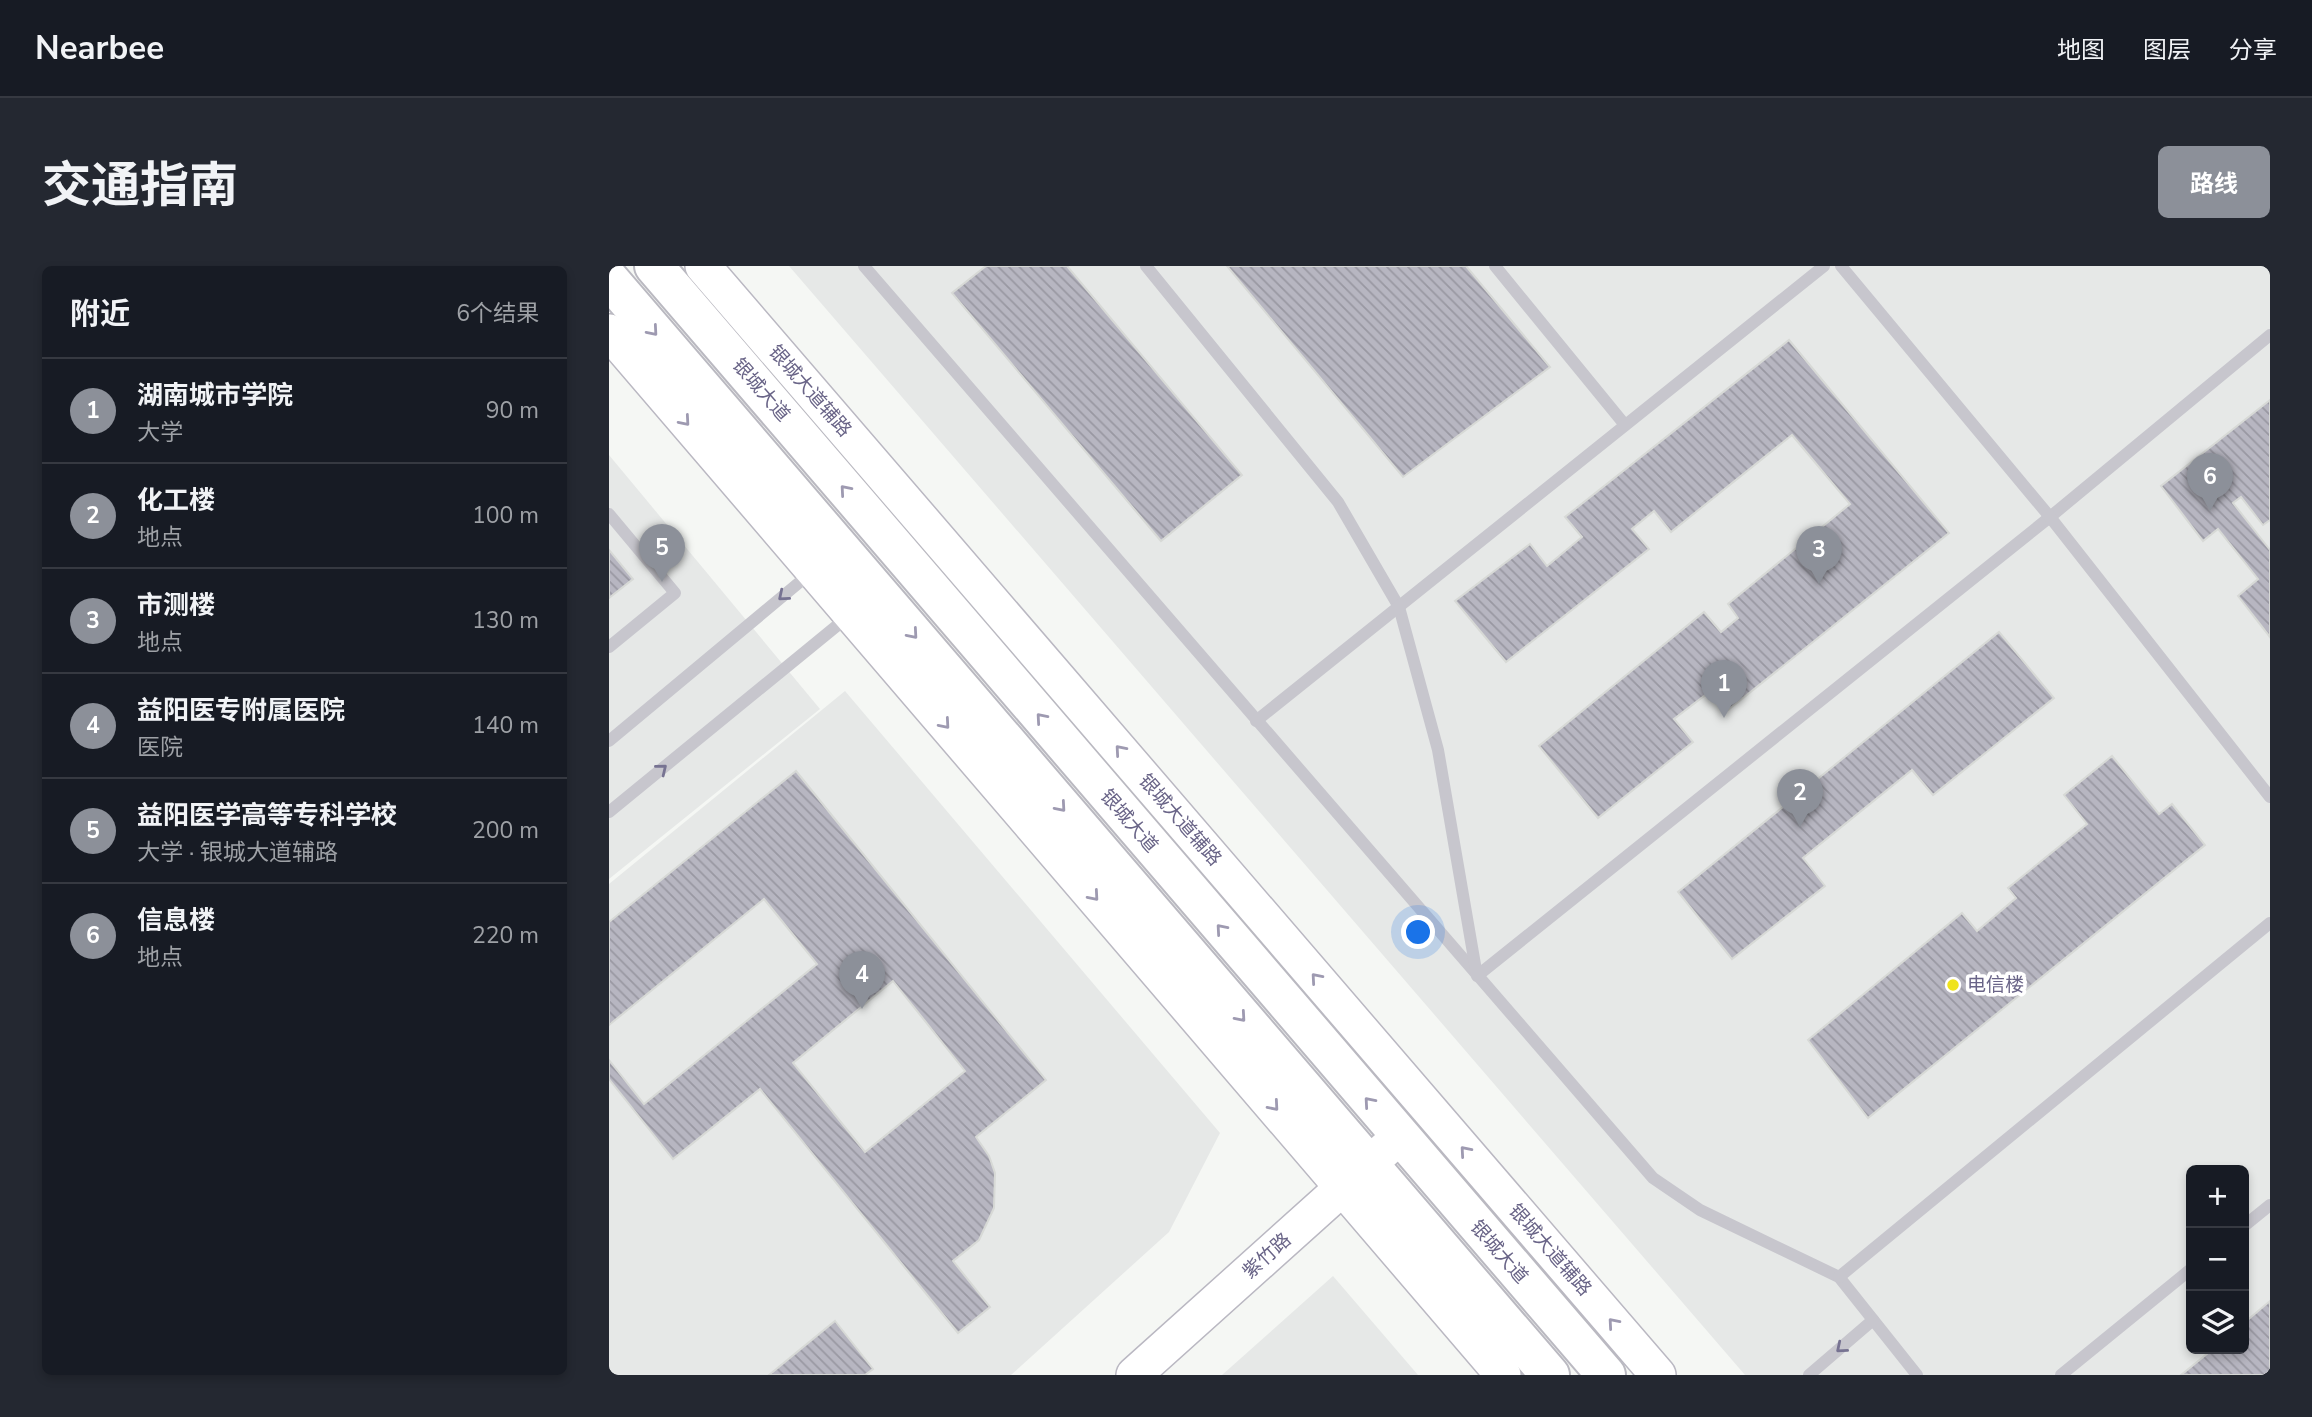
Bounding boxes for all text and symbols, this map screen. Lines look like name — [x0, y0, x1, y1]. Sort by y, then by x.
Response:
text: Nearbee — [35, 26, 164, 71]
text: 地图 — [2057, 34, 2105, 66]
text: 图层 — [2143, 34, 2191, 66]
text: 分享 — [2229, 34, 2277, 66]
button: 路线 — [2158, 146, 2270, 218]
text: 交通指南 — [42, 152, 238, 219]
text: 附近 — [70, 294, 130, 335]
text: 6个结果 — [456, 298, 539, 329]
one-way arrow — [645, 323, 657, 336]
street label: 银城大道辅路 — [763, 339, 857, 443]
street label: 银城大道 — [726, 353, 796, 427]
text: 湖南城市学院 — [137, 378, 293, 413]
text: 1 — [86, 395, 100, 426]
text: 90 m — [486, 395, 539, 426]
one-way arrow — [677, 413, 689, 426]
text: 大学 — [137, 417, 183, 448]
pin: 6 — [2187, 453, 2233, 511]
text: 化工楼 — [137, 483, 215, 518]
one-way arrow — [841, 485, 854, 497]
text: 2 — [86, 500, 100, 531]
text: 100 m — [472, 500, 539, 531]
text: 地点 — [137, 522, 183, 553]
pin: 5 — [639, 524, 685, 582]
pin: 3 — [1796, 526, 1842, 584]
text: 市测楼 — [137, 588, 215, 623]
one-way arrow — [778, 588, 790, 601]
text: 3 — [86, 605, 100, 636]
text: 130 m — [472, 605, 539, 636]
one-way arrow — [905, 626, 917, 639]
text: 地点 — [137, 627, 183, 658]
pin: 1 — [1701, 660, 1747, 718]
text: 益阳医专附属医院 — [137, 693, 345, 728]
text: 4 — [86, 710, 100, 741]
text: 140 m — [472, 710, 539, 741]
one-way arrow — [1037, 714, 1049, 727]
one-way arrow — [937, 715, 949, 728]
text: 医院 — [137, 732, 183, 763]
one-way arrow — [1116, 746, 1128, 759]
one-way arrow — [653, 765, 666, 777]
street label: 银城大道辅路 — [1133, 768, 1227, 872]
pin: 2 — [1777, 769, 1823, 827]
street label: 银城大道 — [1094, 784, 1164, 858]
text: 益阳医学高等专科学校 — [137, 798, 397, 833]
one-way arrow — [1053, 798, 1065, 811]
text: 5 — [86, 815, 100, 846]
text: 200 m — [472, 815, 539, 846]
text: 大学 · 银城大道辅路 — [137, 837, 338, 868]
one-way arrow — [1086, 888, 1098, 901]
text: 信息楼 — [137, 903, 215, 938]
your location — [1401, 915, 1435, 949]
text: 6 — [86, 920, 100, 951]
text: 220 m — [472, 920, 539, 951]
one-way arrow — [1217, 924, 1229, 937]
text: 地点 — [137, 942, 183, 973]
pin: 4 — [839, 951, 885, 1009]
place label: 电信楼 — [1967, 972, 2024, 998]
one-way arrow — [1312, 974, 1324, 987]
marker: 电信楼 — [1945, 977, 1961, 993]
one-way arrow — [1233, 1008, 1245, 1021]
one-way arrow — [1365, 1097, 1377, 1110]
one-way arrow — [1266, 1098, 1278, 1111]
one-way arrow — [1461, 1146, 1473, 1159]
map controls — [2186, 1165, 2249, 1354]
button: + — [2186, 1165, 2249, 1228]
street label: 银城大道辅路 — [1503, 1198, 1597, 1302]
street label: 银城大道 — [1464, 1215, 1534, 1289]
street label: 紫竹路 — [1237, 1227, 1297, 1285]
button: − — [2186, 1228, 2249, 1291]
button: layers — [2186, 1291, 2249, 1354]
one-way arrow — [1609, 1319, 1621, 1332]
one-way arrow — [1836, 1340, 1849, 1352]

